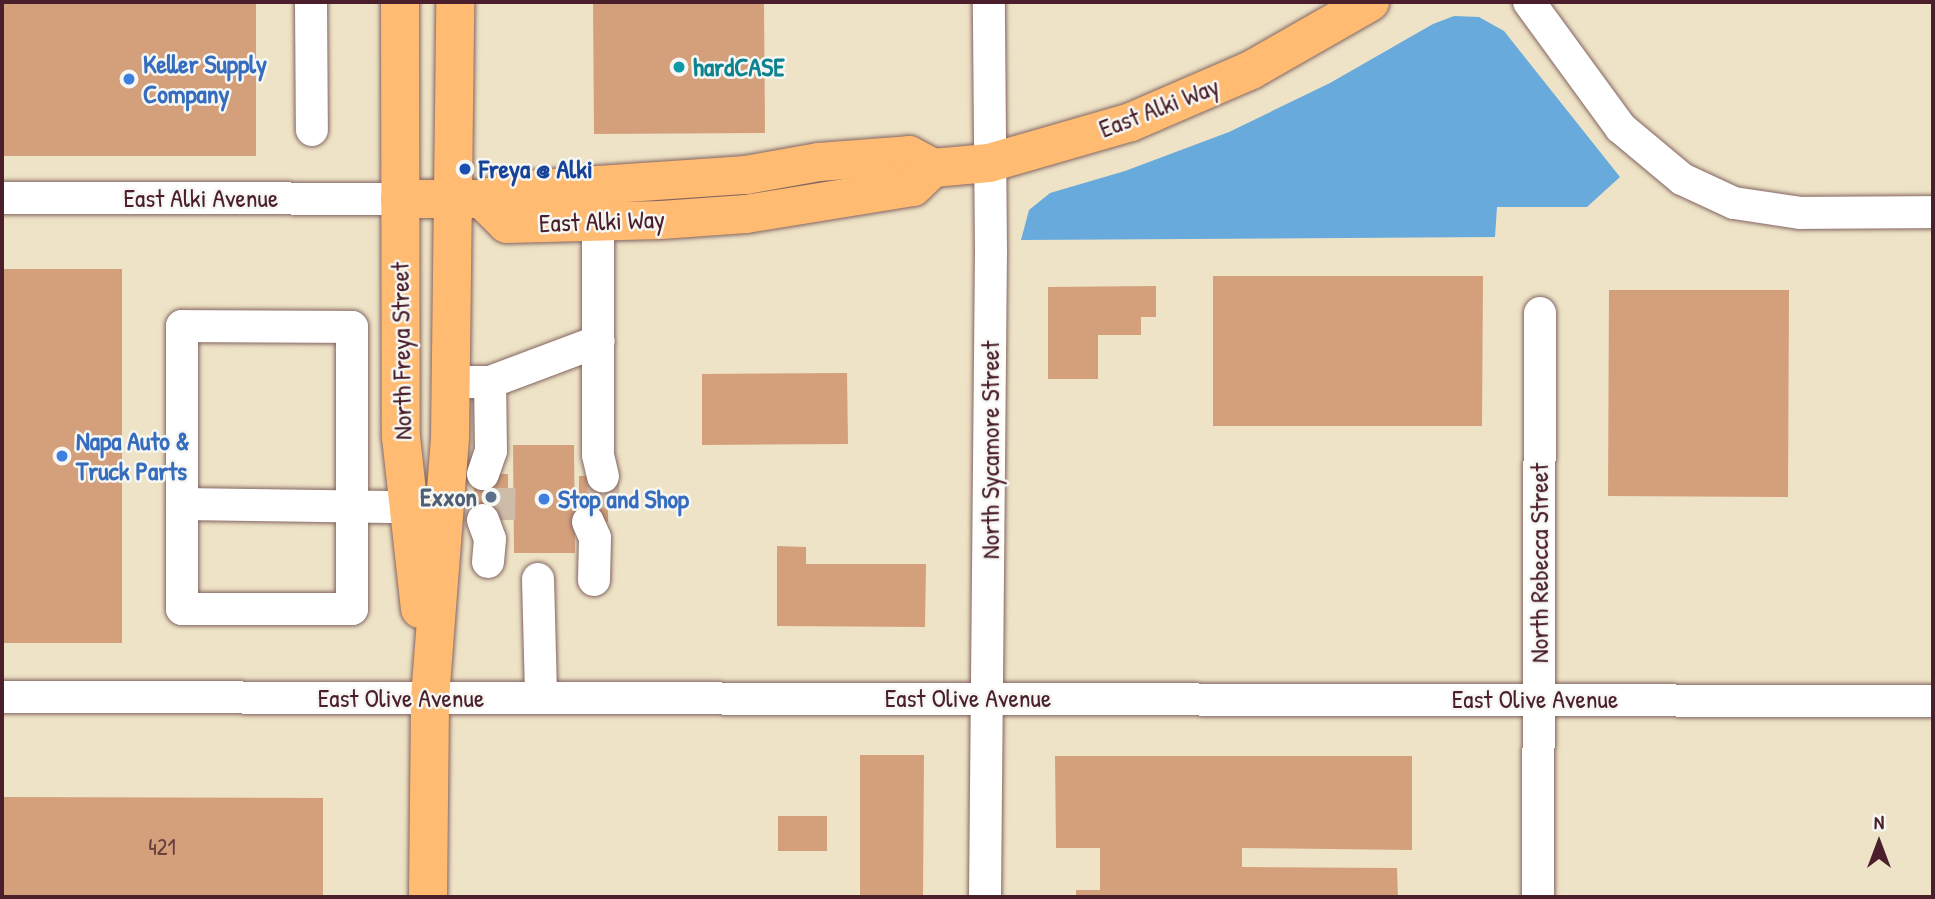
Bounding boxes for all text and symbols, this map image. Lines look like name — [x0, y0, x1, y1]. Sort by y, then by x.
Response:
place label: Keller Supply Company — [143, 48, 267, 110]
place label: hardCASE — [693, 51, 785, 83]
marker: hardCASE — [671, 59, 687, 75]
street label: East Alki Way — [1095, 70, 1223, 144]
marker: Keller Supply Company — [121, 71, 137, 87]
place label: Freya @ Alki — [479, 153, 593, 185]
marker: Freya @ Alki — [457, 161, 473, 177]
street label: East Alki Avenue — [124, 182, 278, 214]
street label: East Alki Way — [538, 203, 666, 239]
street label: North Freya Street — [384, 262, 418, 440]
street label: North Sycamore Street — [974, 341, 1006, 559]
place label: Napa Auto & Truck Parts — [76, 425, 190, 486]
marker: Napa Auto & Truck Parts — [54, 448, 70, 464]
street label: North Rebecca Street — [1523, 463, 1555, 663]
place label: Exxon — [420, 481, 477, 513]
place label: Stop and Shop — [558, 483, 689, 515]
marker: Exxon — [483, 489, 499, 505]
marker: Stop and Shop — [536, 491, 552, 507]
street label: East Olive Avenue — [318, 682, 484, 714]
street label: East Olive Avenue — [885, 682, 1051, 714]
street label: East Olive Avenue — [1452, 683, 1618, 715]
north arrow — [1844, 808, 1914, 878]
text: N — [1874, 809, 1884, 835]
house number: 421 — [148, 833, 176, 861]

